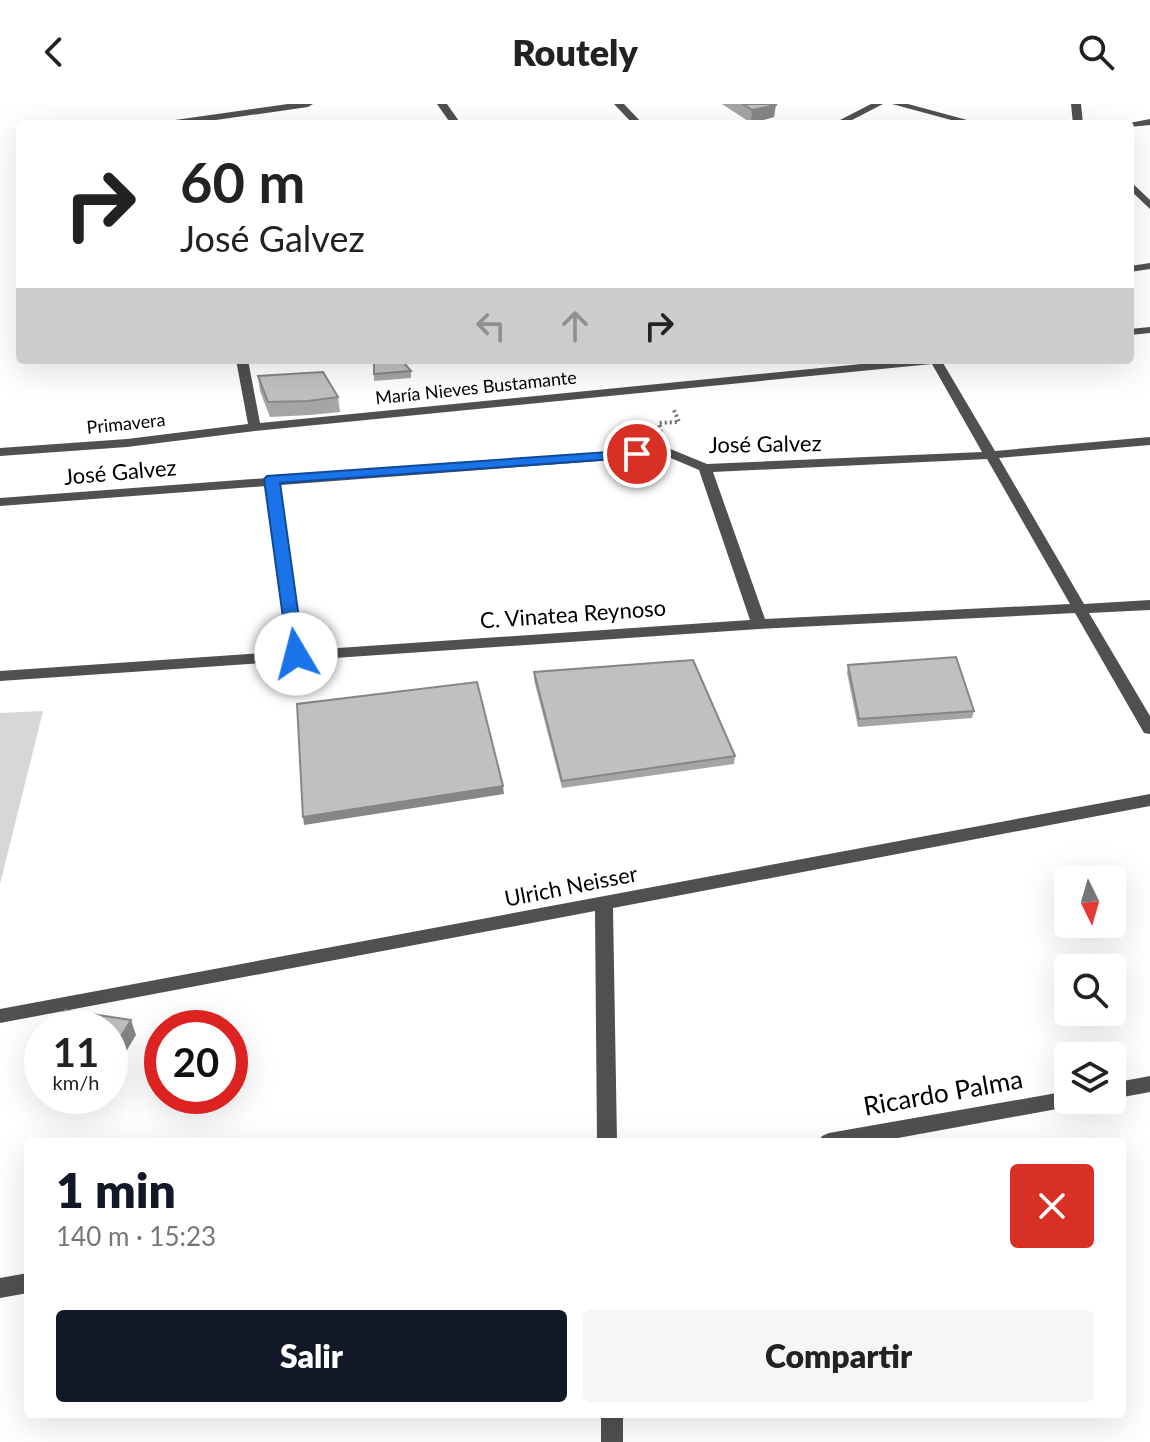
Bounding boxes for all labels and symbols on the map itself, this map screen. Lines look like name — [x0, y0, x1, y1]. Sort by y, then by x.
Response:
street label: María Nieves Bustamante — [374, 365, 578, 409]
street label: Primavera — [85, 408, 166, 438]
pin — [603, 420, 671, 488]
street label: José Galvez — [708, 429, 822, 458]
street label: José Galvez — [63, 453, 177, 490]
street label: C. Vinatea Reynoso — [479, 594, 667, 633]
position arrow — [254, 612, 338, 696]
street label: Ulrich Neisser — [502, 859, 640, 912]
north arrow — [1054, 866, 1126, 938]
speed limit sign: 20 — [144, 1010, 248, 1114]
street label: Ricardo Palma — [861, 1062, 1025, 1122]

